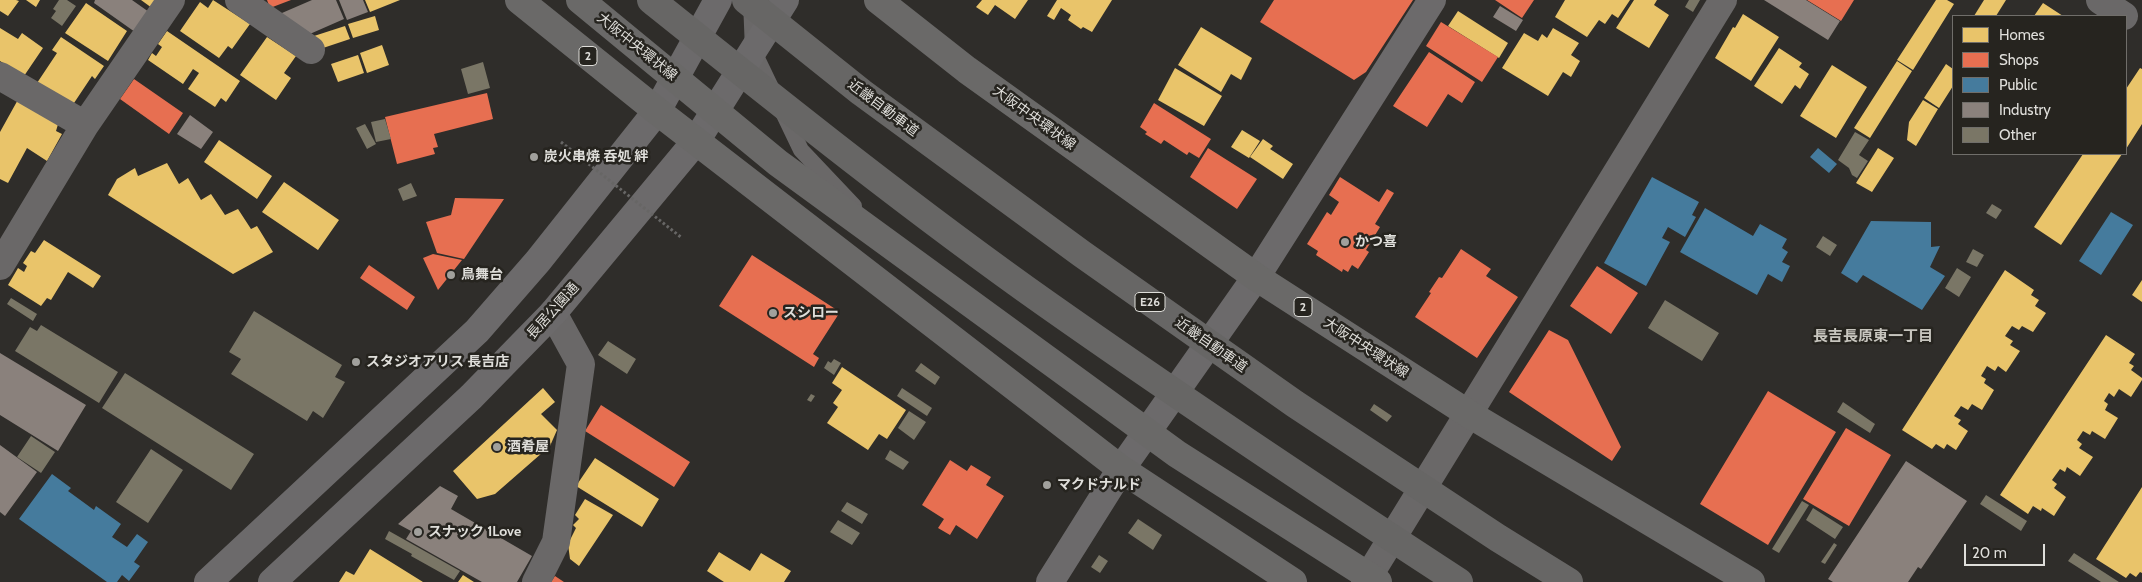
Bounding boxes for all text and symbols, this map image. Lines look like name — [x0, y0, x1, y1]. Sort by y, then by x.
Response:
street label: 大阪中央環状線 — [594, 10, 680, 84]
legend — [1952, 15, 2127, 155]
text: Homes — [1999, 26, 2045, 44]
road number: 2 — [579, 46, 597, 66]
text: Shops — [1999, 51, 2039, 69]
street label: 近畿自動車道 — [844, 76, 922, 140]
text: Public — [1999, 76, 2037, 94]
street label: 大阪中央環状線 — [989, 82, 1079, 154]
text: Industry — [1999, 101, 2051, 119]
text: Other — [1999, 126, 2036, 144]
place label: 炭火串焼 呑処 絆 — [544, 149, 648, 165]
marker: 炭火串焼 呑処 絆 — [528, 151, 540, 163]
place label: かつ喜 — [1355, 234, 1397, 250]
marker: かつ喜 — [1339, 236, 1351, 248]
place label: 鳥舞台 — [461, 267, 503, 283]
marker: 鳥舞台 — [445, 269, 457, 281]
street label: 長居公園通 — [523, 279, 583, 343]
road number: E26 — [1135, 292, 1165, 312]
road number: 2 — [1294, 298, 1312, 316]
place label: スシロー — [783, 305, 839, 321]
marker: スシロー — [767, 307, 779, 319]
street label: 近畿自動車道 — [1172, 314, 1250, 376]
street label: 大阪中央環状線 — [1320, 314, 1412, 382]
district label: 長吉長原東一丁目 — [1813, 328, 1933, 346]
place label: スタジオアリス 長吉店 — [366, 354, 509, 370]
marker: スタジオアリス 長吉店 — [350, 356, 362, 368]
place label: 酒肴屋 — [507, 439, 549, 455]
marker: 酒肴屋 — [491, 441, 503, 453]
place label: マクドナルド — [1057, 477, 1141, 493]
marker: マクドナルド — [1041, 479, 1053, 491]
place label: スナック 1Love — [428, 524, 521, 540]
marker: スナック 1Love — [412, 526, 424, 538]
scale bar — [1967, 534, 2048, 566]
text: 20 m — [1972, 544, 2007, 562]

